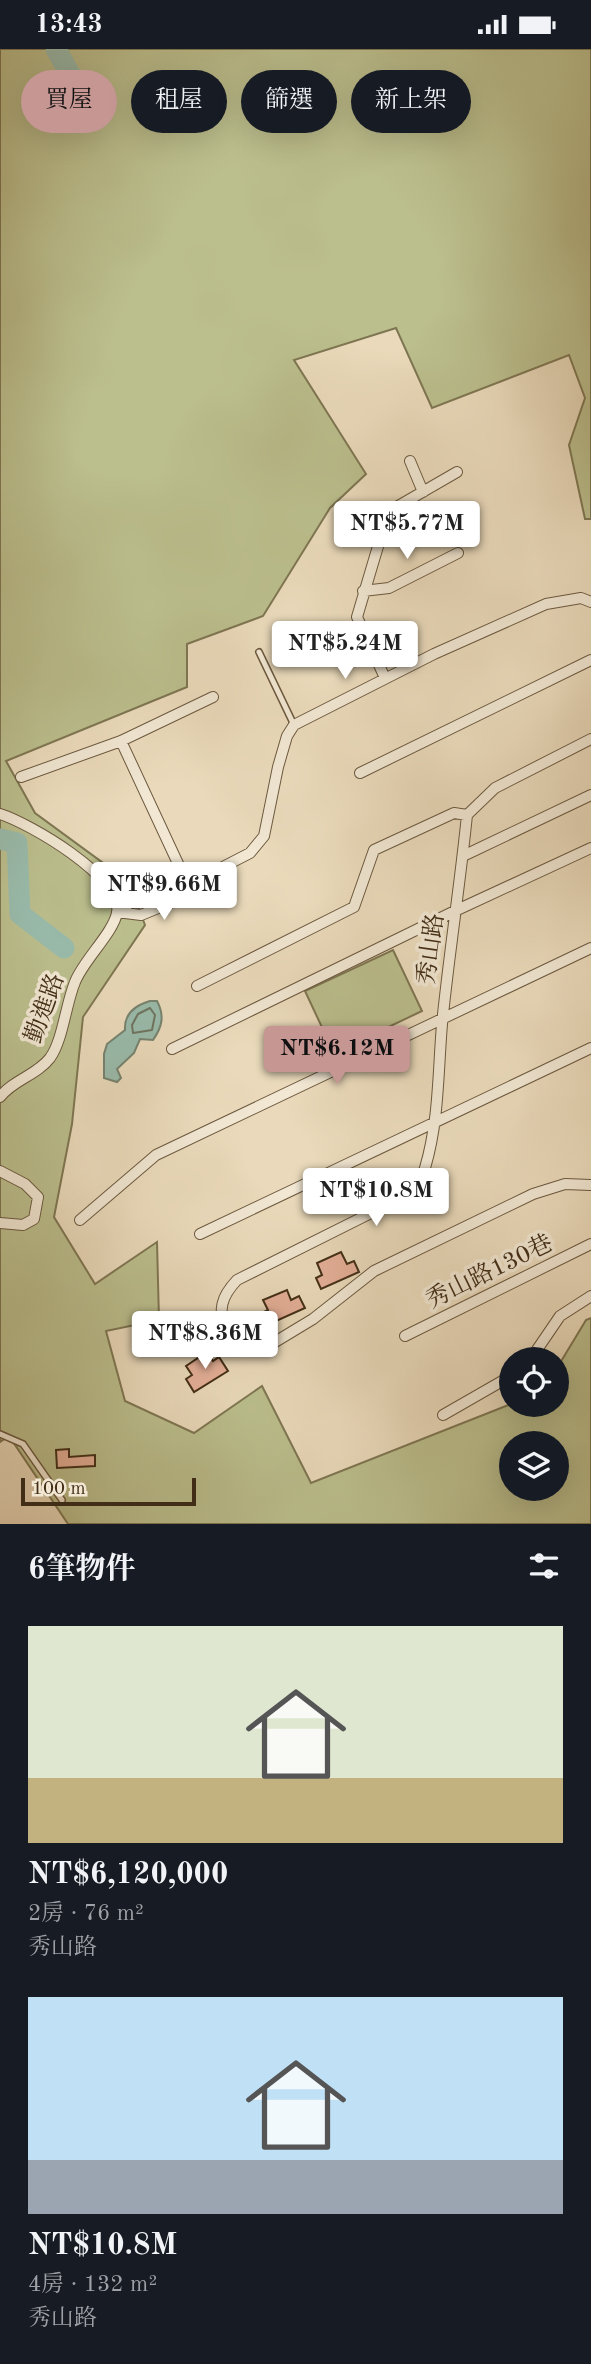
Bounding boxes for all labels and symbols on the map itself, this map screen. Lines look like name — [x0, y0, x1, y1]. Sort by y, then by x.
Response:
pin: NT$5.77M — [335, 501, 479, 561]
pin: NT$5.24M — [273, 621, 417, 681]
pin: NT$9.66M — [92, 863, 236, 922]
street label: 秀山路 — [412, 912, 449, 987]
street label: 勤進路 — [19, 970, 69, 1047]
pin: NT$6.12M — [265, 1027, 409, 1086]
pin: NT$10.8M — [304, 1169, 448, 1228]
street label: 秀山路130巷 — [421, 1229, 557, 1314]
pin: NT$8.36M — [133, 1311, 277, 1371]
scale bar — [21, 1475, 196, 1507]

